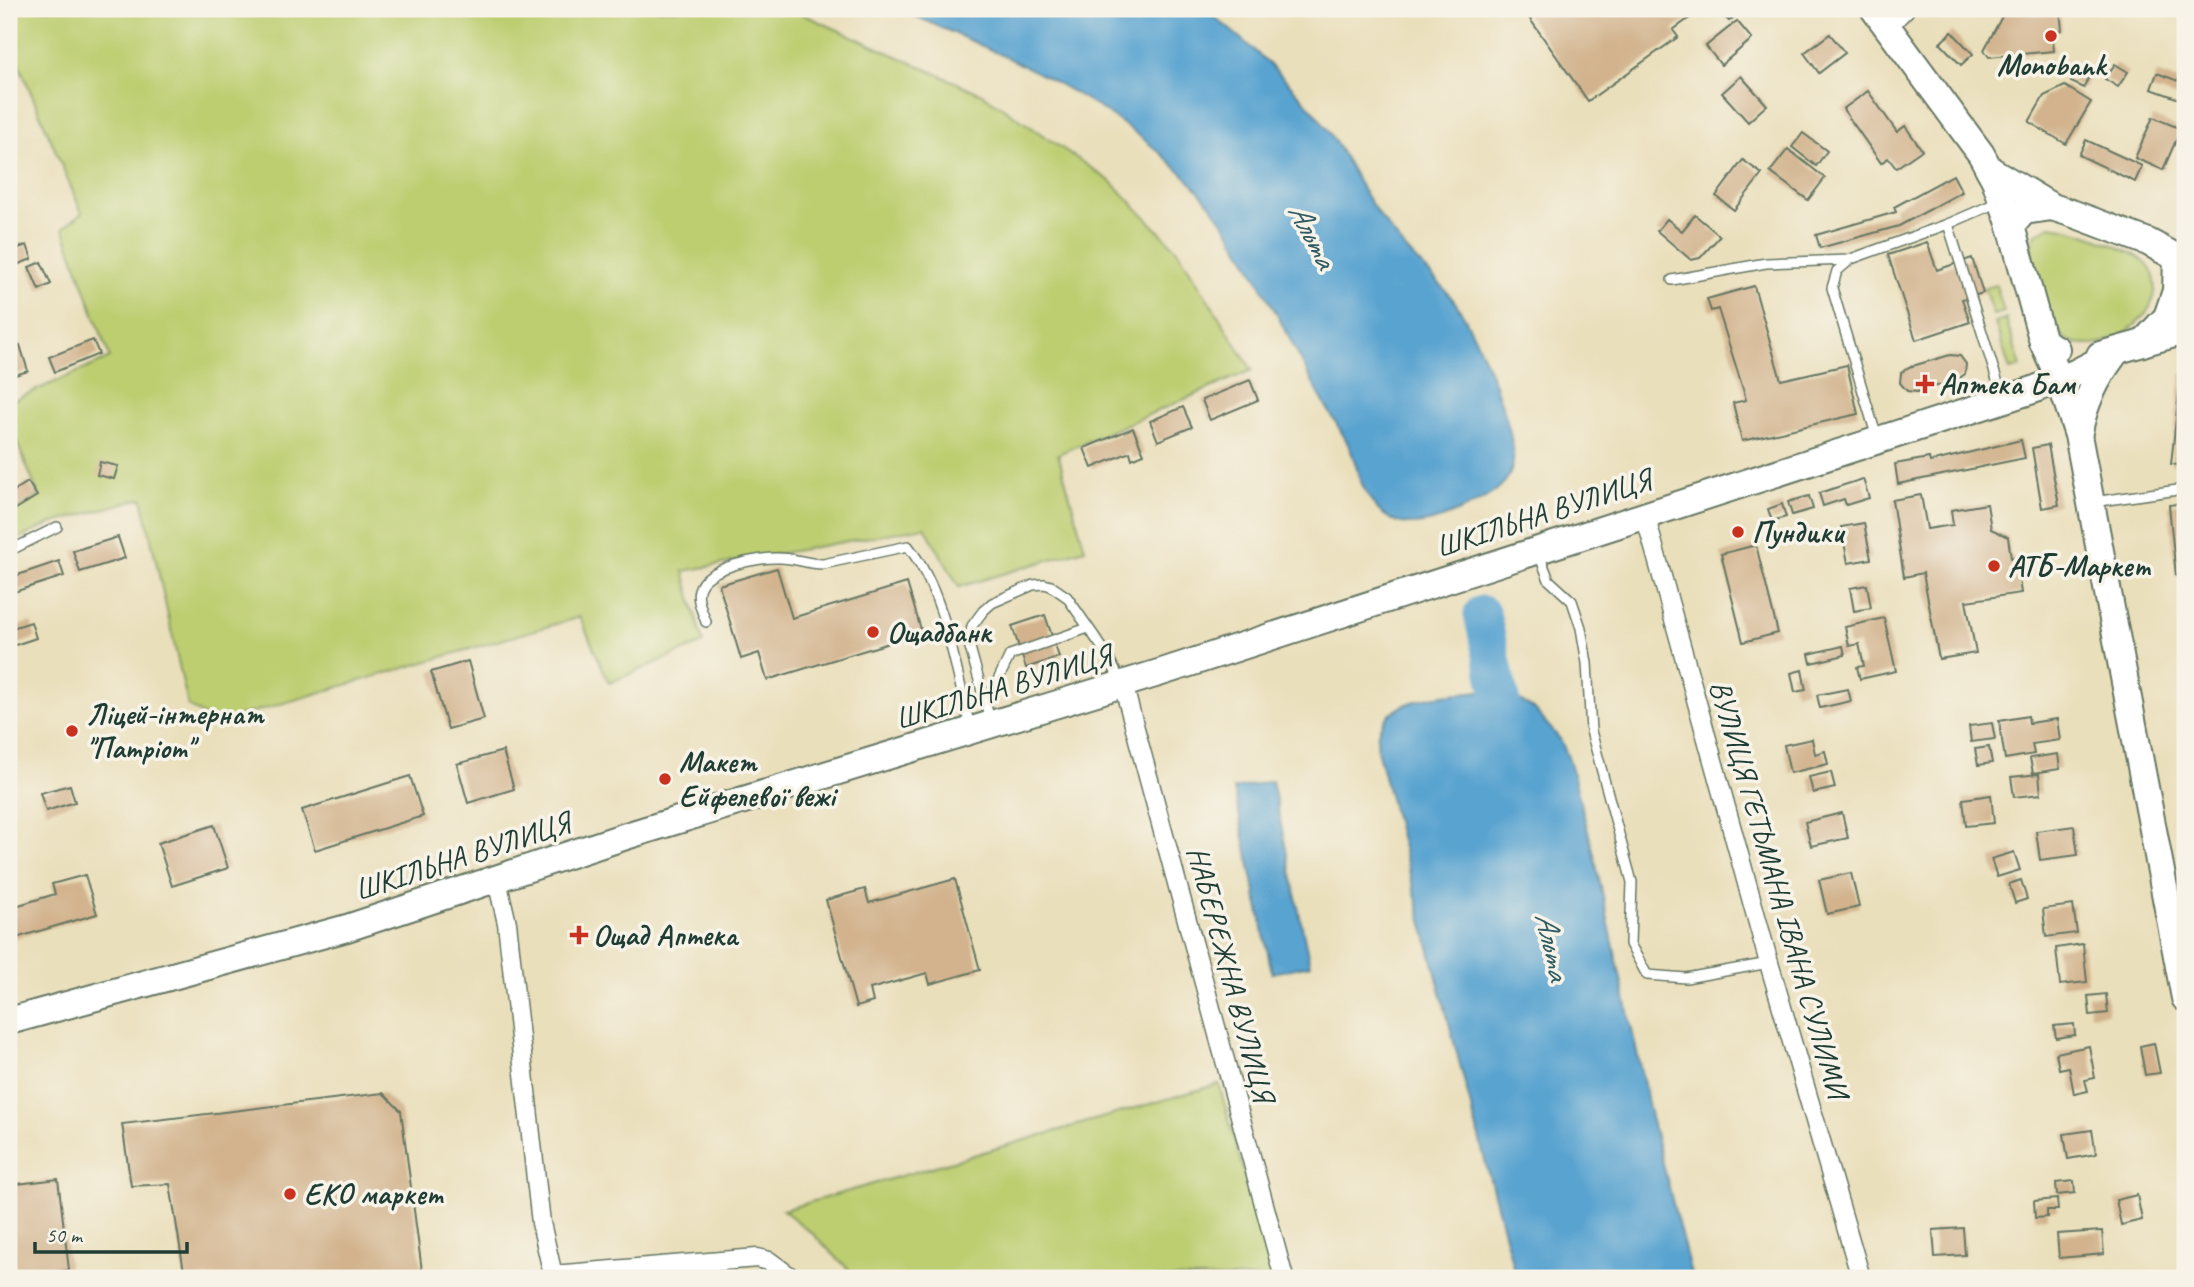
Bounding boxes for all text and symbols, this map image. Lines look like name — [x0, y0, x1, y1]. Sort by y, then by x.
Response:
marker: Monobank — [2043, 28, 2059, 44]
place label: Monobank — [1997, 46, 2108, 84]
water label: Альта — [1279, 196, 1348, 277]
place label: Аптека Бам — [1939, 365, 2076, 403]
marker: Аптека Бам — [1917, 376, 1933, 392]
street label: ШКІЛЬНА ВУЛИЦЯ — [1430, 459, 1660, 566]
place label: Пундики — [1752, 513, 1846, 551]
marker: Пундики — [1730, 524, 1746, 540]
place label: АТБ-Маркет — [2008, 547, 2151, 585]
marker: АТБ-Маркет — [1986, 558, 2002, 574]
place label: Ощадбанк — [887, 613, 993, 651]
marker: Ощадбанк — [865, 624, 881, 640]
street label: ШКІЛЬНА ВУЛИЦЯ — [890, 635, 1120, 738]
street label: ВУЛИЦЯ ГЕТЬМАНА ІВАНА СУЛИМИ — [1701, 676, 1858, 1106]
place label: Ліцей-інтернат "Патріот" — [86, 695, 265, 767]
marker: Ліцей-інтернат "Патріот" — [64, 723, 80, 739]
place label: Макет Ейфелевої вежі — [679, 743, 839, 815]
marker: Макет Ейфелевої вежі — [657, 771, 673, 787]
street label: ШКІЛЬНА ВУЛИЦЯ — [349, 802, 579, 909]
street label: НАБЕРЕЖНА ВУЛИЦЯ — [1179, 842, 1285, 1110]
water label: Альта — [1525, 909, 1580, 987]
place label: Ощад Аптека — [593, 916, 740, 954]
marker: Ощад Аптека — [571, 927, 587, 943]
place label: ЕКО маркет — [304, 1175, 445, 1213]
marker: ЕКО маркет — [282, 1186, 298, 1202]
scale bar — [35, 1210, 187, 1254]
text: 50 m — [46, 1222, 84, 1248]

